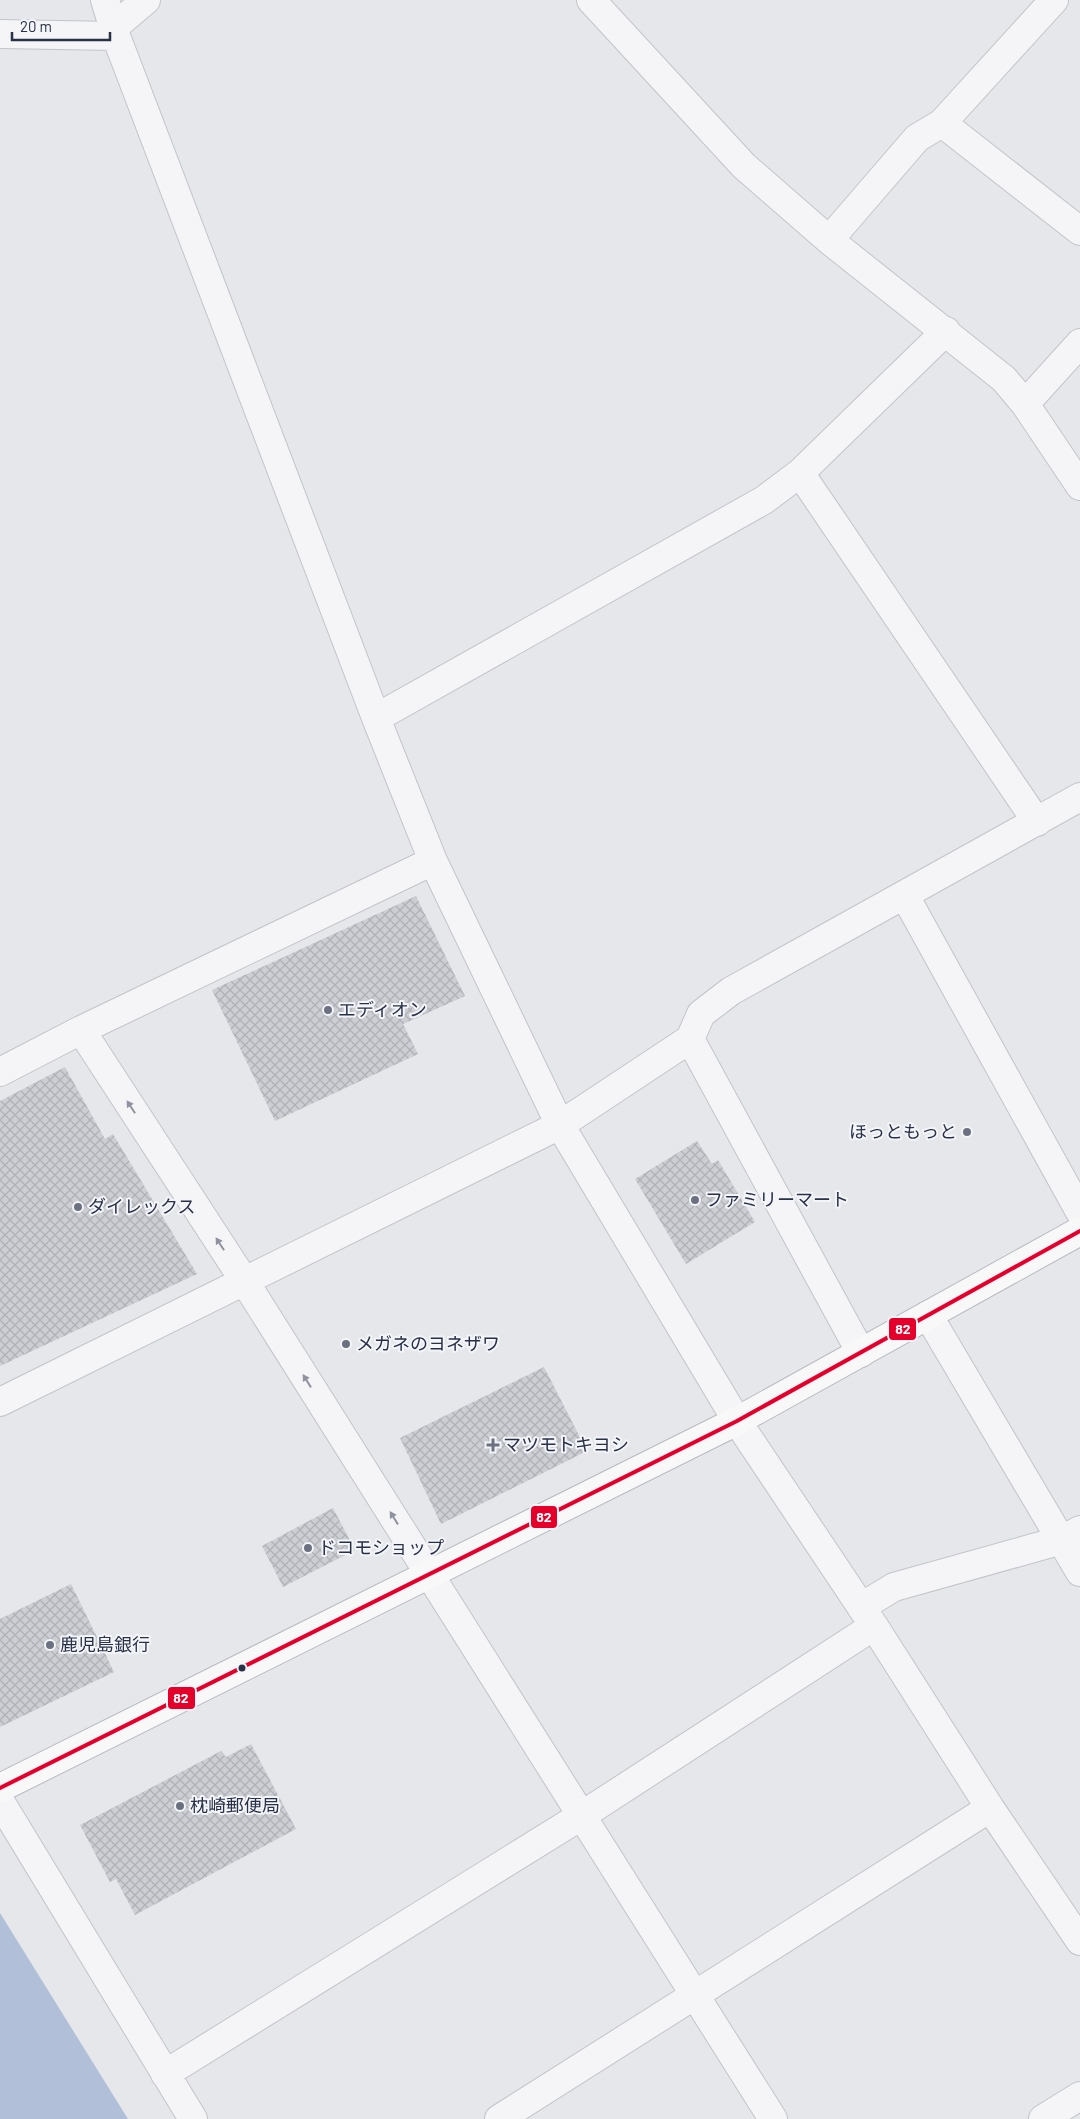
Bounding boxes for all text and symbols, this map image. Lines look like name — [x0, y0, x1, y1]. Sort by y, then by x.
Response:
scale bar — [12, 10, 110, 42]
text: 20 m — [20, 17, 52, 35]
place label: エディオン — [338, 998, 427, 1020]
marker: エディオン — [322, 1004, 334, 1016]
one-way arrow — [127, 1101, 136, 1114]
place label: ほっともっと — [849, 1120, 957, 1142]
marker: ほっともっと — [961, 1126, 973, 1138]
place label: ファミリーマート — [705, 1188, 849, 1210]
marker: ファミリーマート — [689, 1194, 701, 1206]
place label: ダイレックス — [88, 1195, 195, 1217]
marker: ダイレックス — [72, 1201, 84, 1213]
one-way arrow — [215, 1237, 225, 1250]
line badge: 82 — [888, 1317, 917, 1341]
text: 82 — [895, 1320, 911, 1337]
place label: メガネのヨネザワ — [356, 1332, 500, 1354]
marker: メガネのヨネザワ — [340, 1338, 352, 1350]
one-way arrow — [302, 1374, 312, 1387]
place label: マツモトキヨシ — [503, 1433, 629, 1455]
marker: マツモトキヨシ — [487, 1439, 499, 1451]
line badge: 82 — [530, 1505, 558, 1529]
text: 82 — [536, 1508, 552, 1525]
one-way arrow — [389, 1512, 398, 1525]
place label: ドコモショップ — [318, 1536, 444, 1558]
marker: ドコモショップ — [302, 1542, 314, 1554]
place label: 鹿児島銀行 — [60, 1633, 150, 1655]
marker: 鹿児島銀行 — [44, 1639, 56, 1651]
unlabelled marker — [237, 1663, 247, 1673]
line badge: 82 — [167, 1686, 196, 1710]
text: 82 — [173, 1689, 189, 1706]
place label: 枕崎郵便局 — [190, 1794, 280, 1816]
marker: 枕崎郵便局 — [174, 1800, 186, 1812]

